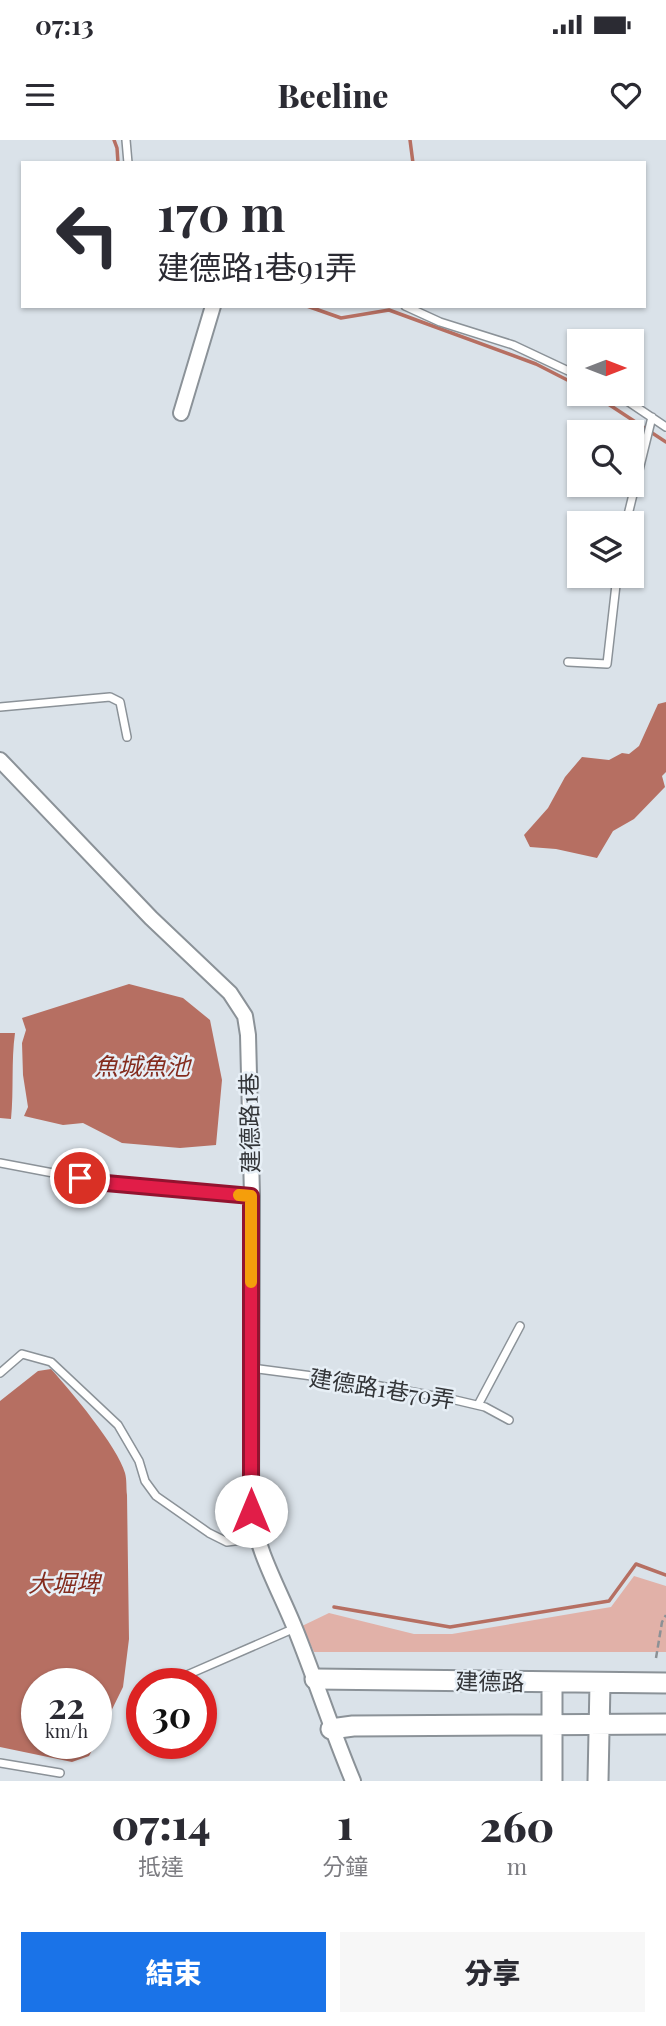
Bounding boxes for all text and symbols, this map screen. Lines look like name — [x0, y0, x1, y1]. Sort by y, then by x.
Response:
text: 07:13 — [35, 7, 94, 42]
text: Beeline — [278, 73, 388, 116]
icon: menu — [21, 76, 59, 114]
icon: heart — [607, 76, 645, 114]
text: 170 m — [157, 179, 285, 244]
icon: left — [42, 189, 133, 280]
text: 建德路1巷91弄 — [157, 244, 357, 287]
north arrow — [567, 329, 644, 406]
map controls — [567, 329, 644, 588]
button: search — [567, 420, 644, 497]
button: layers — [567, 511, 644, 588]
water label: 魚城魚池 — [94, 1049, 193, 1081]
street label: 建德路1巷 — [232, 1073, 265, 1174]
pin — [50, 1148, 110, 1208]
icon: arrive — [61, 1159, 99, 1197]
street label: 建德路1巷70弄 — [307, 1361, 457, 1414]
position arrow — [214, 1474, 288, 1548]
water label: 大堀埤 — [28, 1566, 103, 1598]
street label: 建德路 — [455, 1664, 525, 1697]
speed limit sign: 30 — [126, 1668, 217, 1759]
text: 22 — [48, 1681, 85, 1728]
text: km/h — [45, 1719, 88, 1743]
text: 07:14 — [112, 1795, 211, 1851]
text: 1 — [337, 1795, 353, 1851]
text: 260 — [480, 1797, 554, 1853]
text: 抵達 — [138, 1850, 184, 1881]
text: 分鐘 — [322, 1850, 368, 1881]
text: m — [507, 1850, 527, 1881]
button: 結束 — [21, 1932, 326, 2012]
button: 分享 — [340, 1932, 645, 2012]

